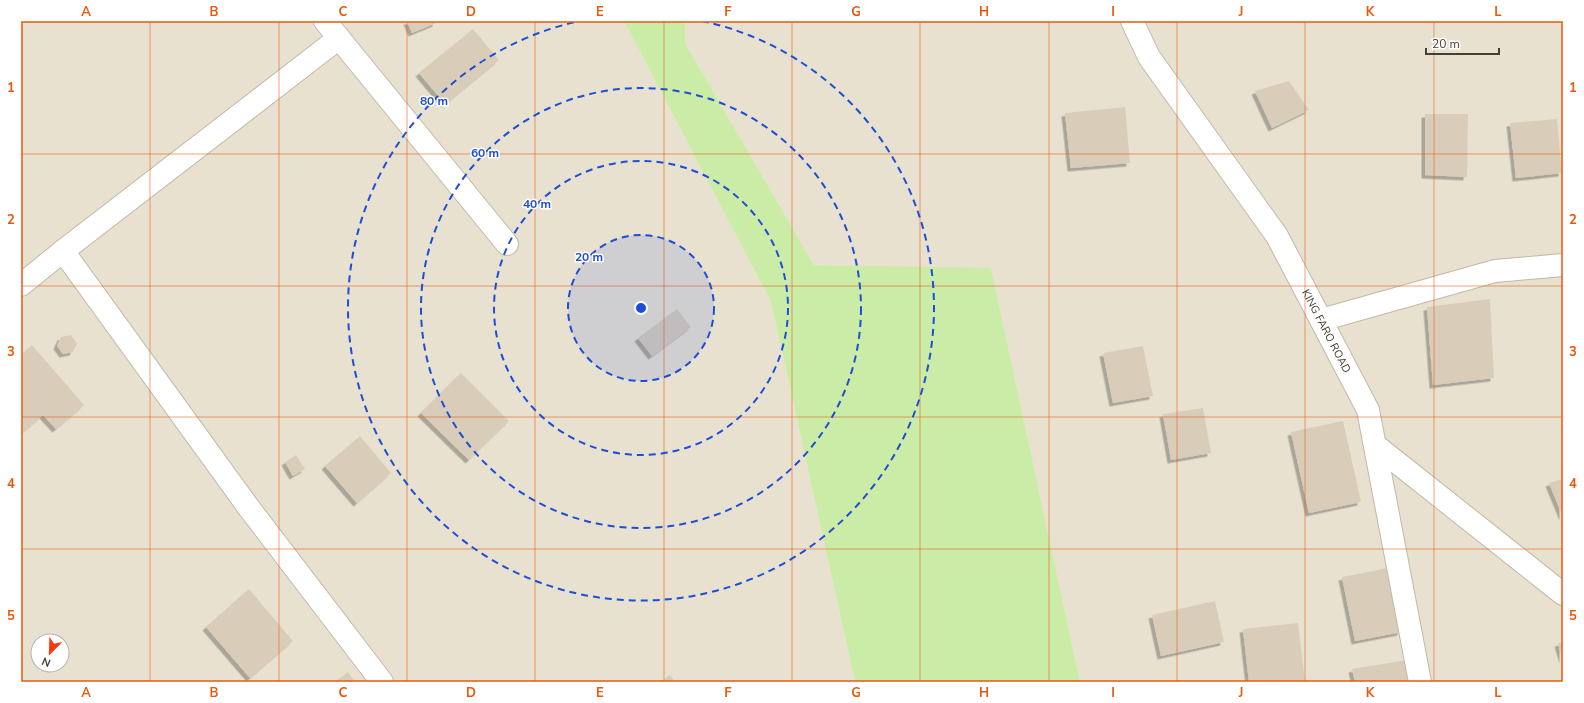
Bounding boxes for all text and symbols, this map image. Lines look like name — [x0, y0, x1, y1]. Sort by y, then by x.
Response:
text: A — [81, 3, 91, 21]
text: B — [210, 3, 219, 21]
text: C — [339, 3, 348, 21]
text: D — [466, 3, 476, 21]
text: E — [596, 3, 604, 21]
text: F — [724, 3, 732, 21]
text: G — [851, 3, 861, 21]
text: H — [979, 3, 989, 21]
text: I — [1111, 3, 1115, 21]
text: J — [1238, 3, 1243, 21]
text: K — [1366, 3, 1375, 21]
text: L — [1494, 3, 1502, 21]
scale bar — [1426, 30, 1499, 56]
text: 20 m — [1432, 36, 1460, 52]
text: 1 — [7, 79, 15, 97]
text: 1 — [1569, 79, 1577, 97]
text: 80 m — [420, 93, 448, 109]
text: 60 m — [471, 145, 499, 161]
text: 40 m — [523, 196, 551, 212]
text: 2 — [7, 211, 15, 229]
text: 2 — [1569, 211, 1577, 229]
text: 20 m — [575, 249, 603, 265]
street label: KING FARO ROAD — [1298, 287, 1354, 376]
centre of rings — [634, 301, 648, 315]
text: 3 — [7, 343, 15, 361]
text: 3 — [1569, 343, 1577, 361]
text: 4 — [7, 475, 15, 493]
text: 4 — [1569, 475, 1577, 493]
text: 5 — [7, 607, 15, 625]
text: 5 — [1569, 607, 1577, 625]
north arrow — [30, 633, 70, 673]
text: N — [40, 653, 53, 670]
text: A — [81, 684, 91, 702]
text: B — [210, 684, 219, 702]
text: C — [339, 684, 348, 702]
text: D — [466, 684, 476, 702]
text: E — [596, 684, 604, 702]
text: F — [724, 684, 732, 702]
text: G — [851, 684, 861, 702]
text: H — [979, 684, 989, 702]
text: I — [1111, 684, 1115, 702]
text: J — [1238, 684, 1243, 702]
text: K — [1366, 684, 1375, 702]
text: L — [1494, 684, 1502, 702]

